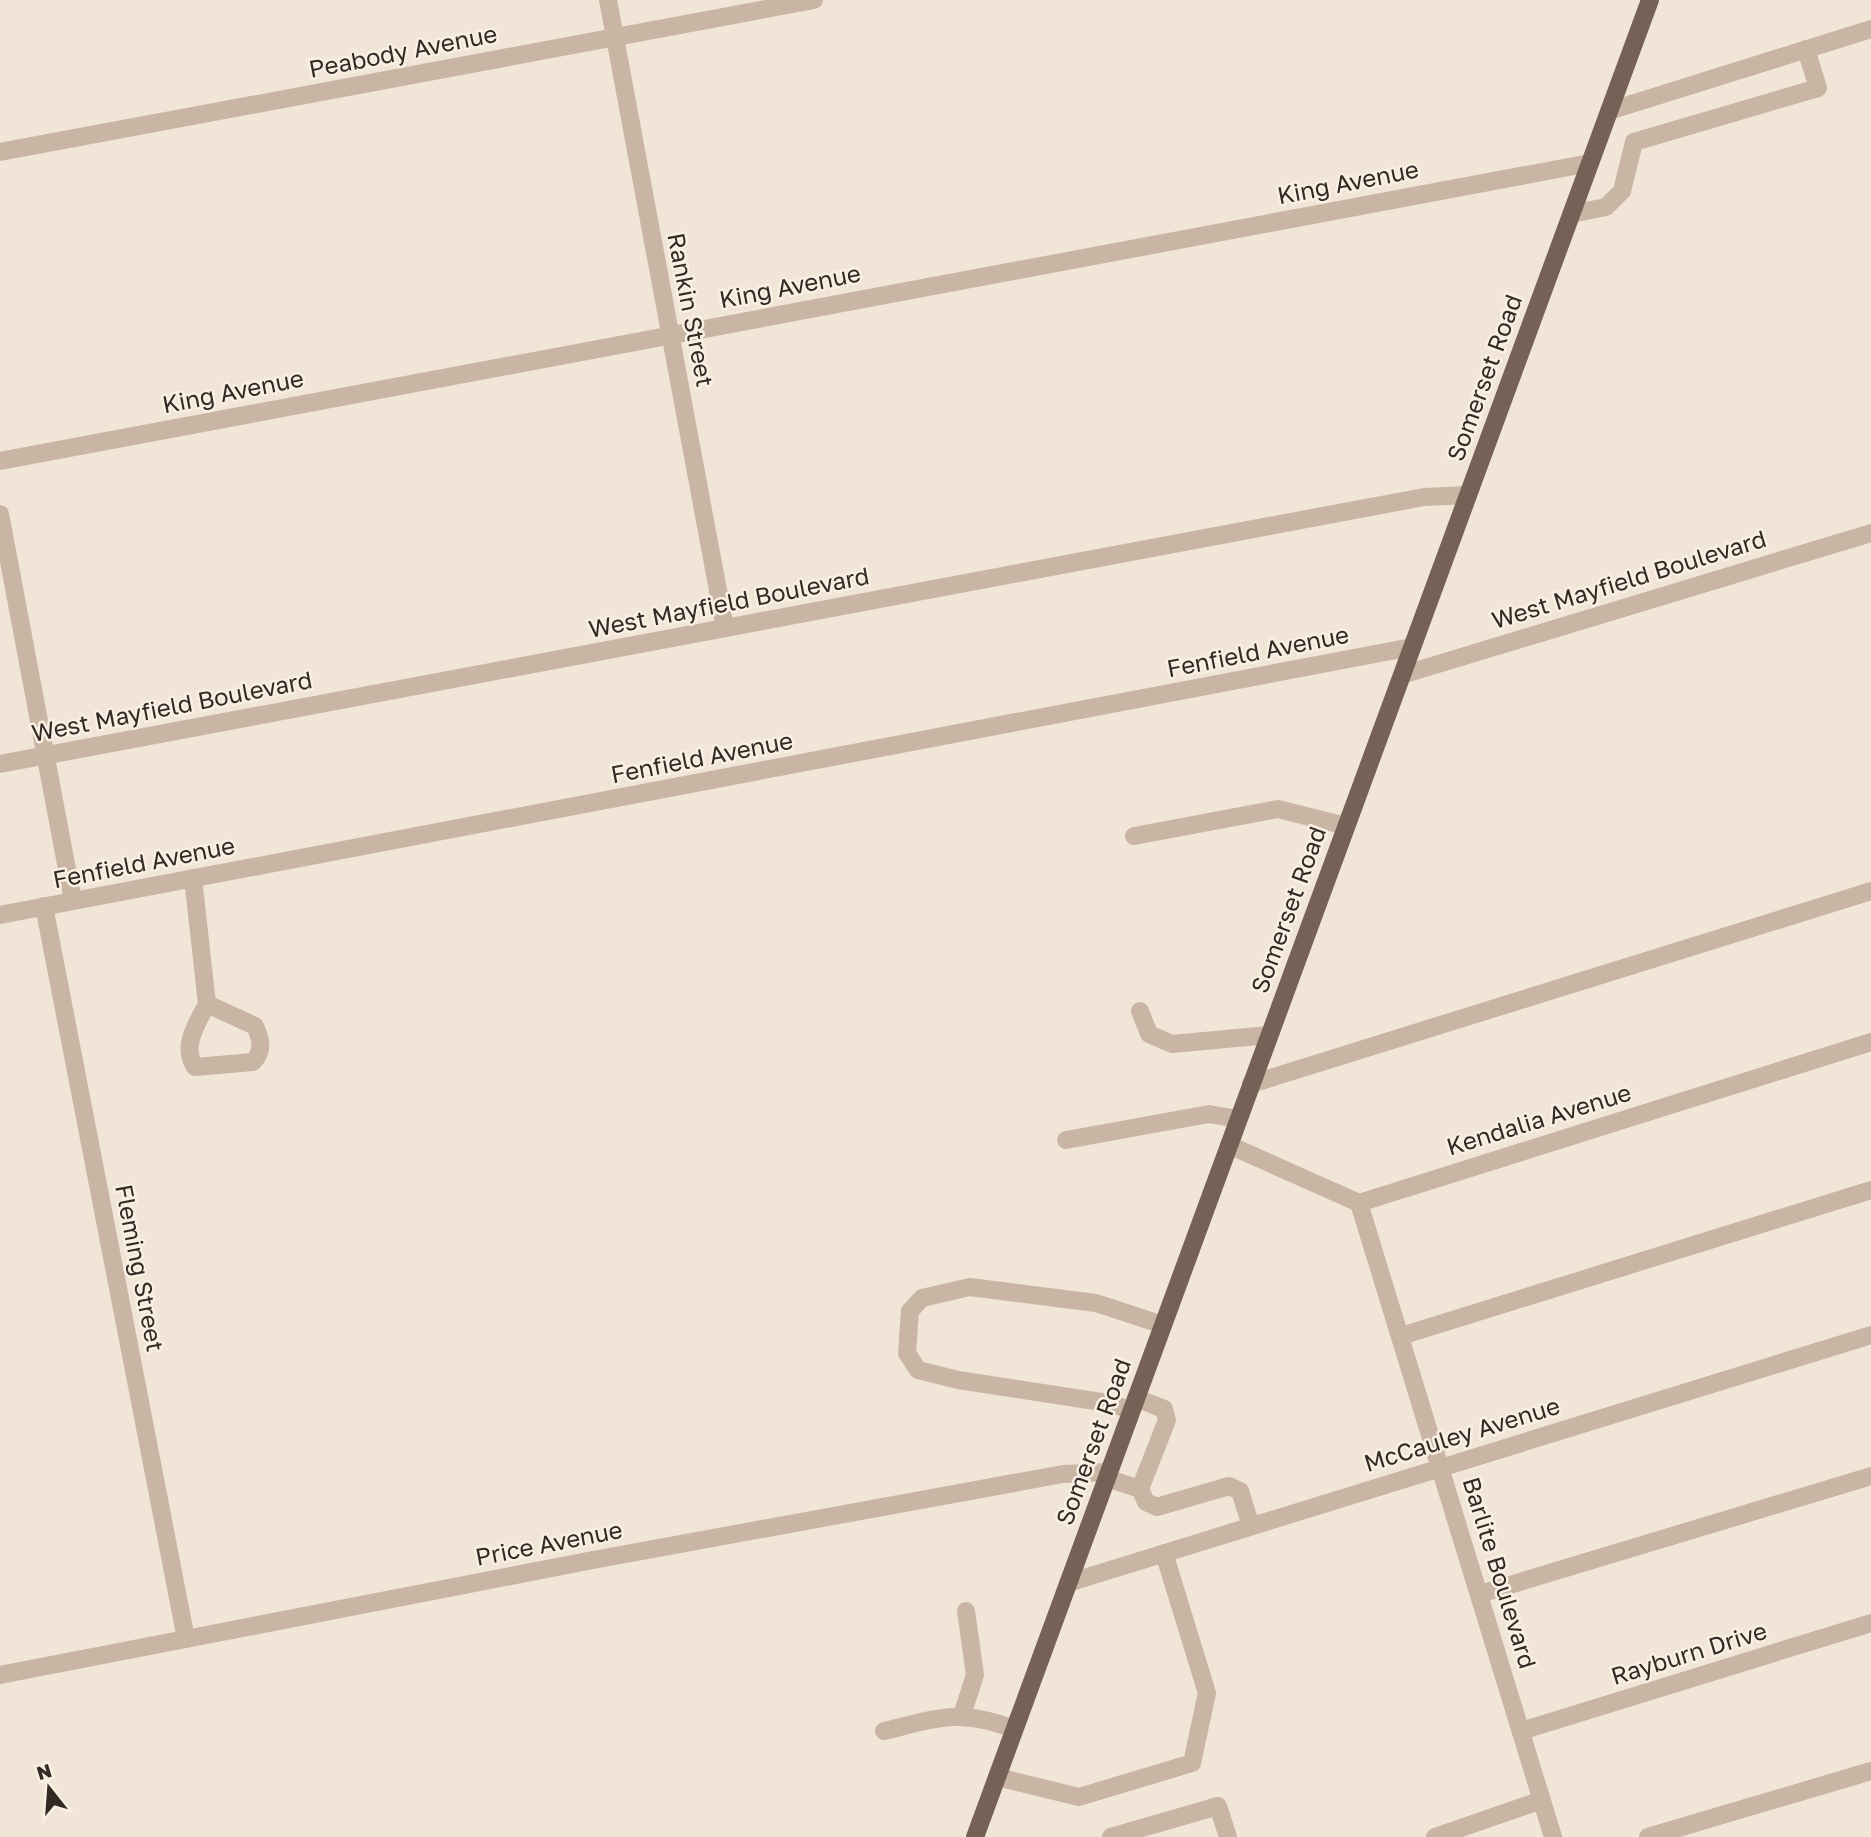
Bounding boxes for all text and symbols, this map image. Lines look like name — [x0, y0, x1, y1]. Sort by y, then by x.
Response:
street label: Peabody Avenue — [306, 18, 499, 83]
street label: King Avenue — [1275, 154, 1421, 209]
street label: Rankin Street — [662, 230, 721, 389]
street label: King Avenue — [717, 258, 863, 313]
street label: Somerset Road — [1440, 290, 1527, 465]
street label: King Avenue — [160, 363, 306, 418]
street label: West Mayfield Boulevard — [1488, 523, 1769, 634]
street label: West Mayfield Boulevard — [586, 560, 872, 643]
street label: Fenfield Avenue — [1164, 619, 1351, 682]
street label: West Mayfield Boulevard — [29, 664, 315, 747]
street label: Fenfield Avenue — [608, 725, 795, 788]
street label: Somerset Road — [1244, 822, 1331, 997]
street label: Fenfield Avenue — [50, 830, 237, 893]
street label: Kendalia Avenue — [1443, 1077, 1634, 1160]
street label: Fleming Street — [110, 1182, 171, 1354]
street label: Somerset Road — [1049, 1354, 1136, 1529]
street label: McCauley Avenue — [1360, 1390, 1563, 1477]
street label: Barlite Boulevard — [1458, 1473, 1543, 1672]
street label: Price Avenue — [473, 1514, 625, 1571]
street label: Rayburn Drive — [1607, 1615, 1770, 1690]
north arrow — [14, 1753, 84, 1823]
text: N — [34, 1758, 54, 1784]

